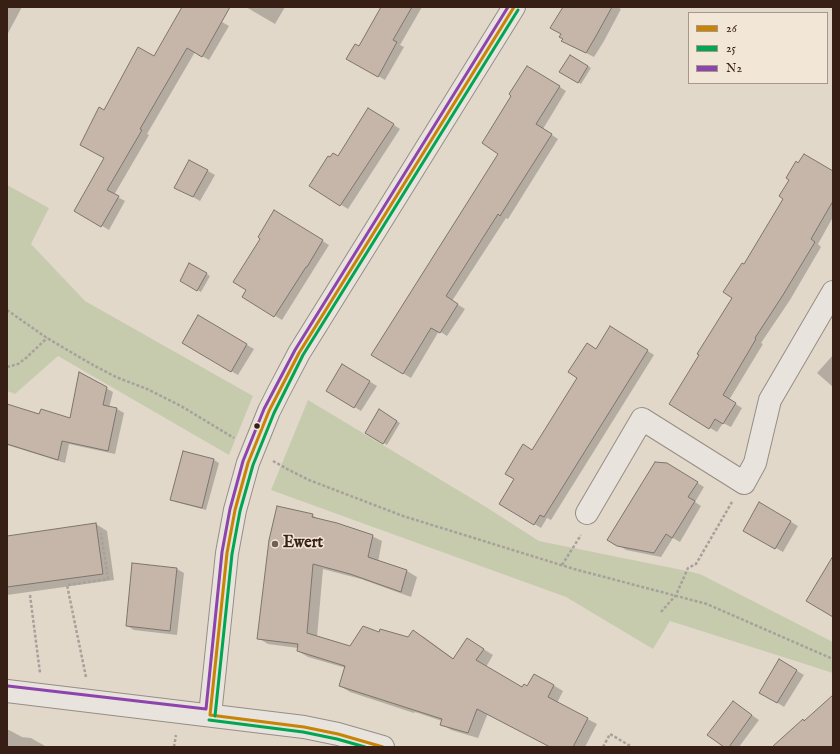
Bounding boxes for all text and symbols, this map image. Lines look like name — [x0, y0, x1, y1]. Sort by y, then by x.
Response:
legend — [688, 12, 828, 84]
text: 26 — [726, 21, 737, 36]
text: 25 — [726, 41, 736, 56]
text: N2 — [726, 61, 742, 76]
unlabelled marker — [252, 421, 262, 431]
place label: Ewert — [283, 534, 323, 554]
marker: Ewert — [270, 539, 280, 549]

